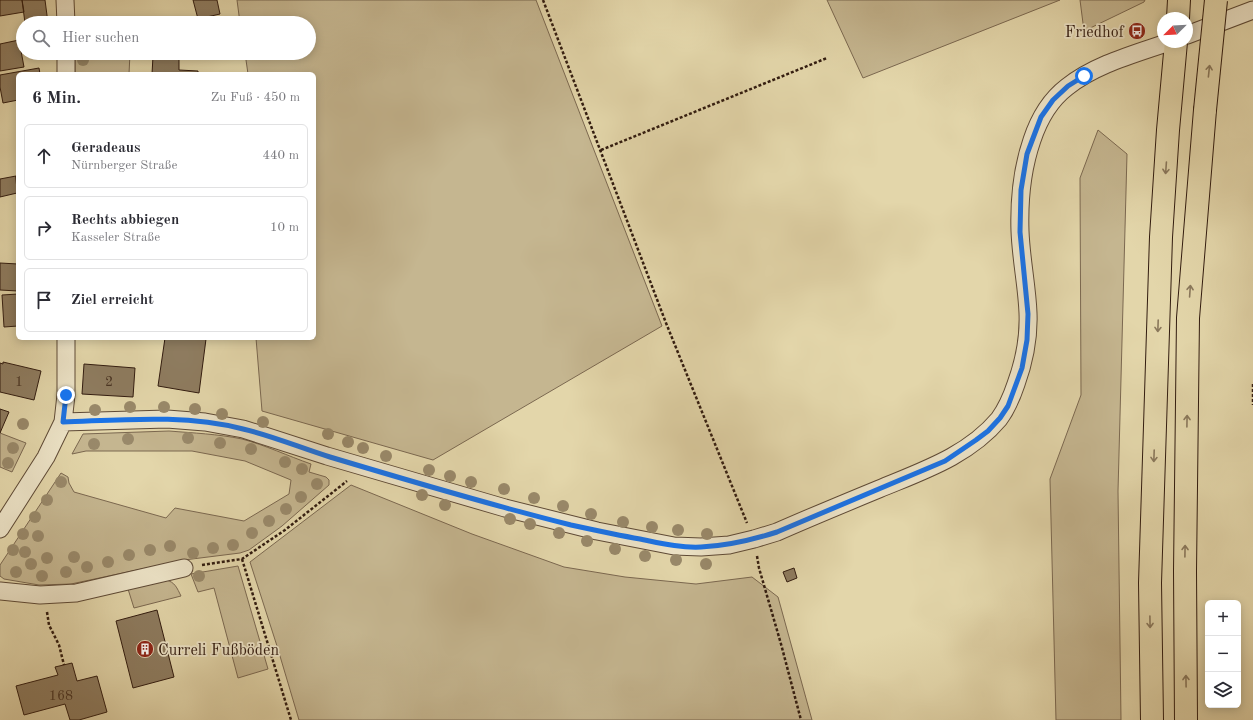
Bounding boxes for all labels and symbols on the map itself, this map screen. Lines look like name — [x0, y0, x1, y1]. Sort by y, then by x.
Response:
north arrow — [1157, 12, 1193, 48]
bus stop icon: Friedhof — [1127, 21, 1147, 41]
place label: Friedhof — [1065, 25, 1125, 41]
one-way arrow — [1205, 65, 1212, 78]
route start — [1075, 67, 1093, 85]
one-way arrow — [1162, 161, 1169, 174]
one-way arrow — [1187, 285, 1194, 298]
one-way arrow — [1155, 319, 1162, 332]
house number: 1 — [15, 375, 23, 389]
house number: 2 — [105, 375, 113, 389]
route end — [57, 386, 75, 404]
one-way arrow — [1183, 415, 1191, 428]
one-way arrow — [1150, 449, 1158, 462]
one-way arrow — [1181, 545, 1189, 558]
one-way arrow — [1146, 615, 1154, 628]
building icon: Curreli Fußböden — [135, 639, 155, 659]
place label: Curreli Fußböden — [158, 643, 279, 659]
one-way arrow — [1182, 675, 1190, 688]
house number: 168 — [49, 689, 73, 703]

